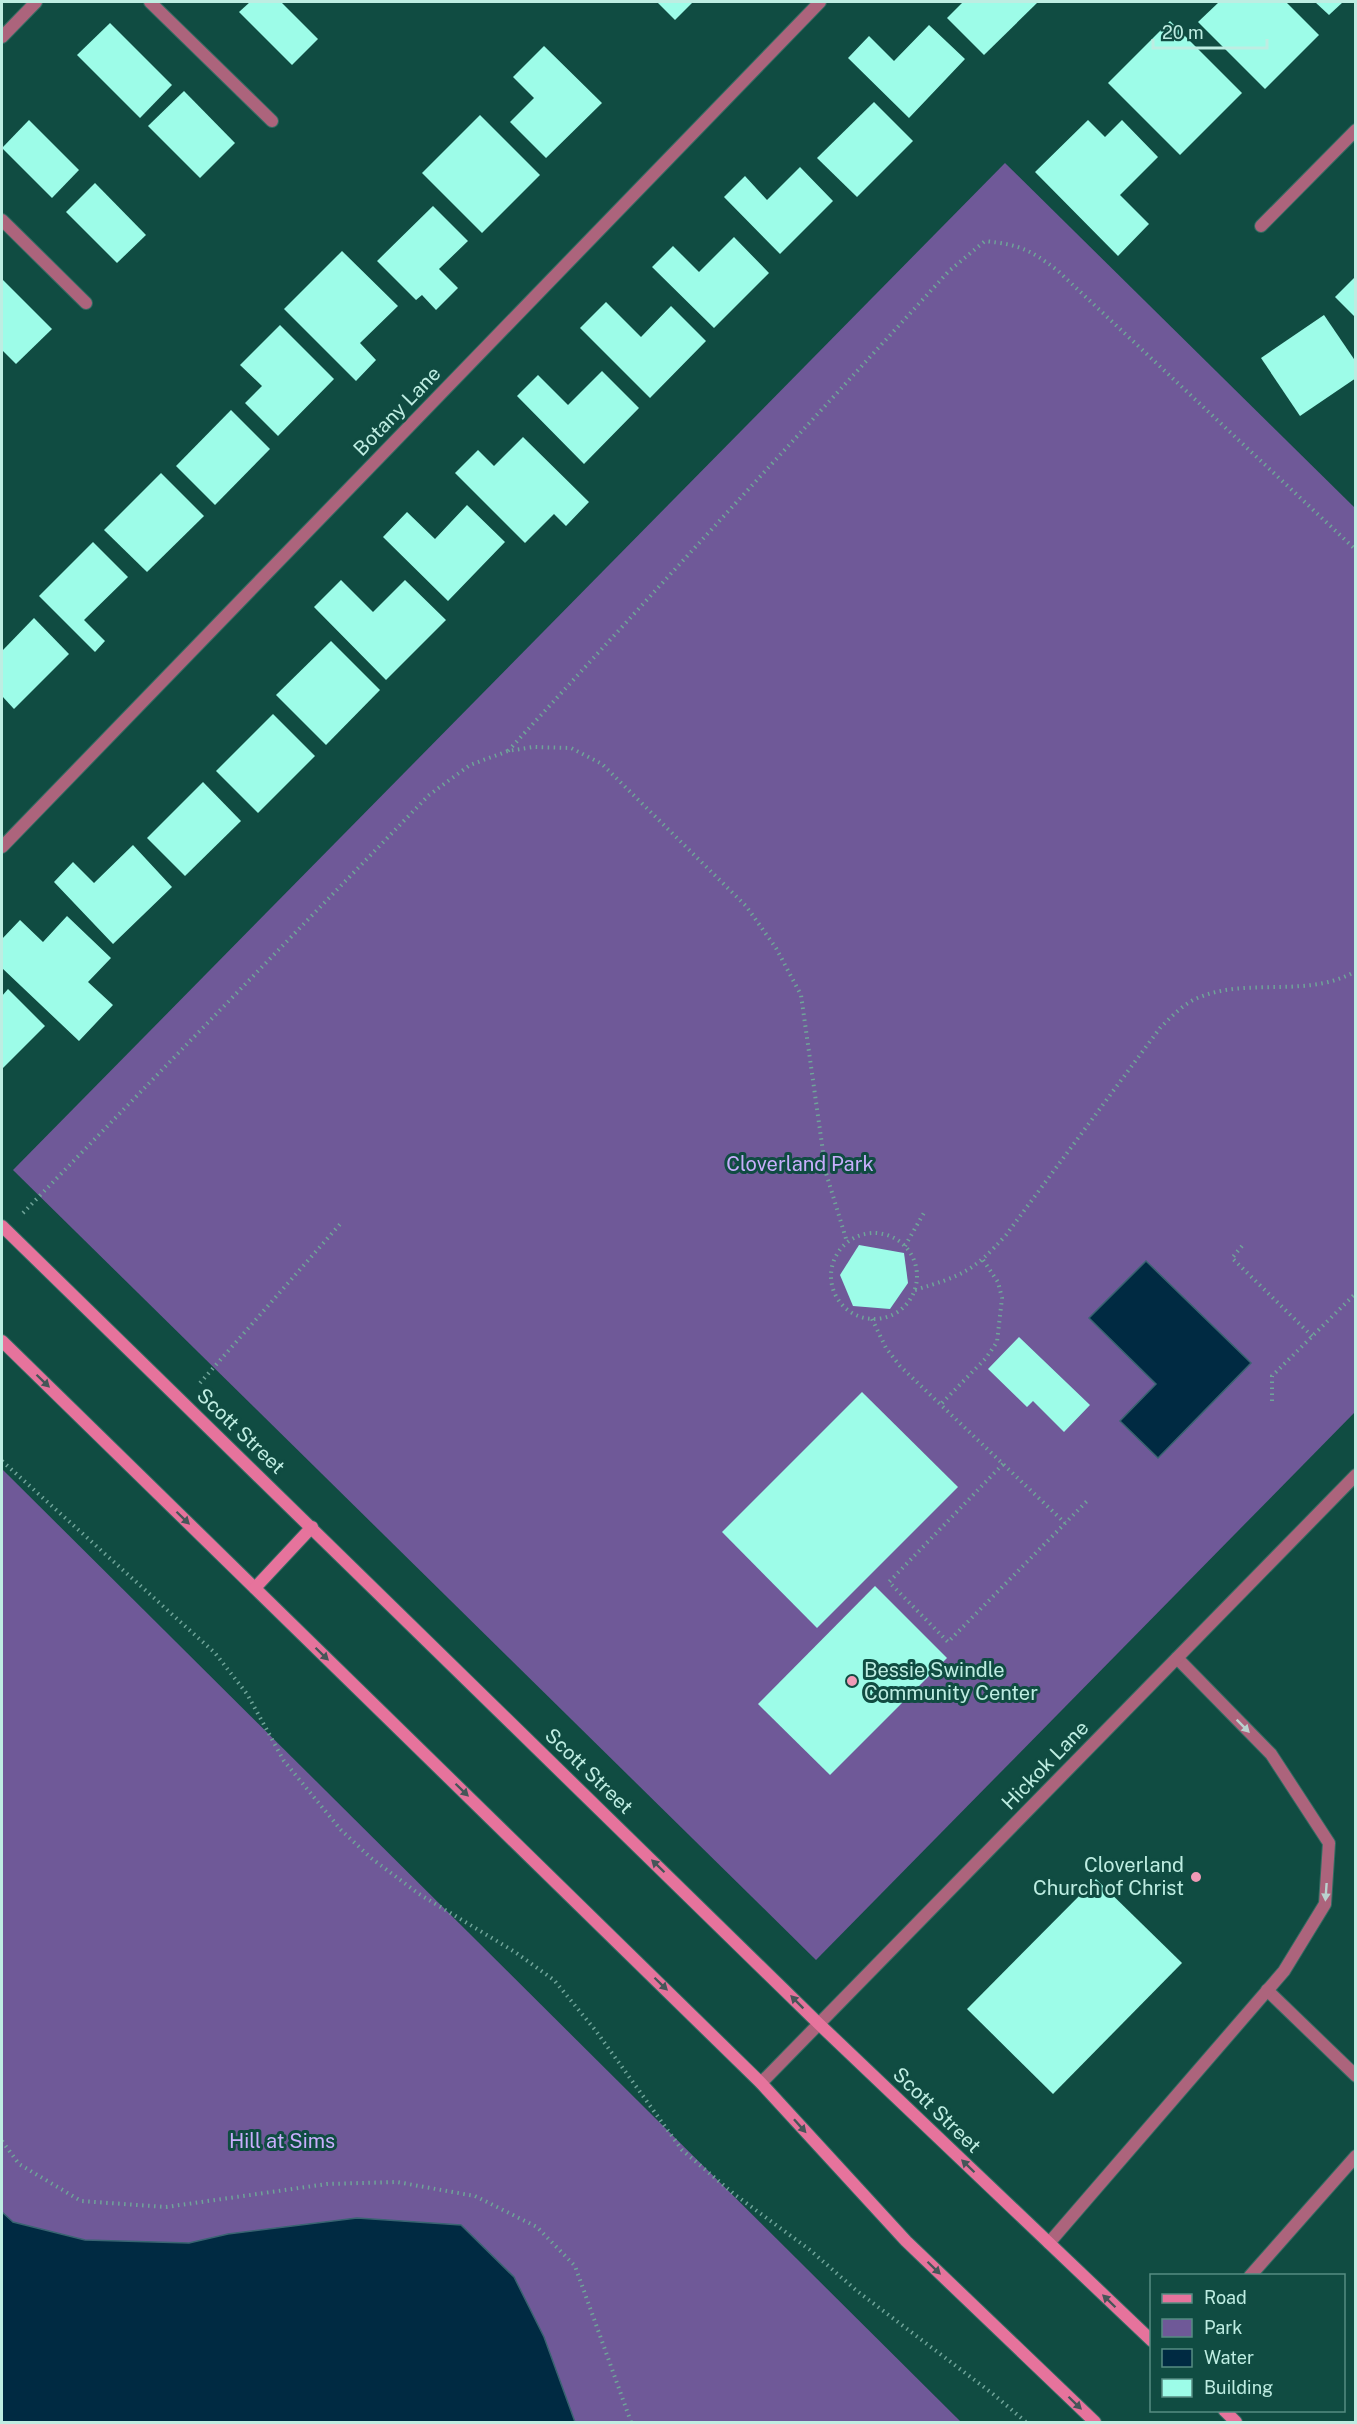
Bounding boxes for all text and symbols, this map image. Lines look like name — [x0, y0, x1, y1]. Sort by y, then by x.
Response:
scale bar — [1153, 12, 1267, 50]
text: 20 m — [1162, 22, 1204, 43]
street label: Botany Lane — [348, 361, 446, 461]
park label: Cloverland Park — [726, 1152, 874, 1176]
one-way arrow — [36, 1374, 50, 1388]
street label: Scott Street — [192, 1383, 290, 1479]
one-way arrow — [175, 1510, 189, 1524]
one-way arrow — [315, 1647, 330, 1661]
place label: Bessie Swindle Community Center — [864, 1658, 1038, 1705]
marker: Bessie Swindle Community Center — [845, 1674, 859, 1688]
street label: Hickok Lane — [997, 1716, 1093, 1814]
one-way arrow — [1236, 1718, 1250, 1733]
street label: Scott Street — [540, 1723, 638, 1819]
one-way arrow — [454, 1783, 469, 1797]
place label: Cloverland Church of Christ — [1033, 1853, 1184, 1900]
one-way arrow — [650, 1859, 665, 1873]
marker: Cloverland Church of Christ — [1189, 1870, 1203, 1884]
one-way arrow — [1321, 1882, 1331, 1901]
one-way arrow — [653, 1977, 667, 1991]
one-way arrow — [790, 1995, 804, 2010]
street label: Scott Street — [888, 2062, 986, 2158]
one-way arrow — [793, 2119, 807, 2134]
park label: Hill at Sims — [229, 2129, 335, 2153]
one-way arrow — [962, 2160, 976, 2174]
one-way arrow — [926, 2261, 941, 2275]
legend — [1150, 2274, 1345, 2412]
text: Road — [1204, 2287, 1247, 2308]
one-way arrow — [1102, 2294, 1117, 2308]
text: Park — [1204, 2317, 1242, 2338]
text: Water — [1204, 2347, 1254, 2368]
text: Building — [1204, 2377, 1273, 2398]
one-way arrow — [1067, 2396, 1082, 2410]

